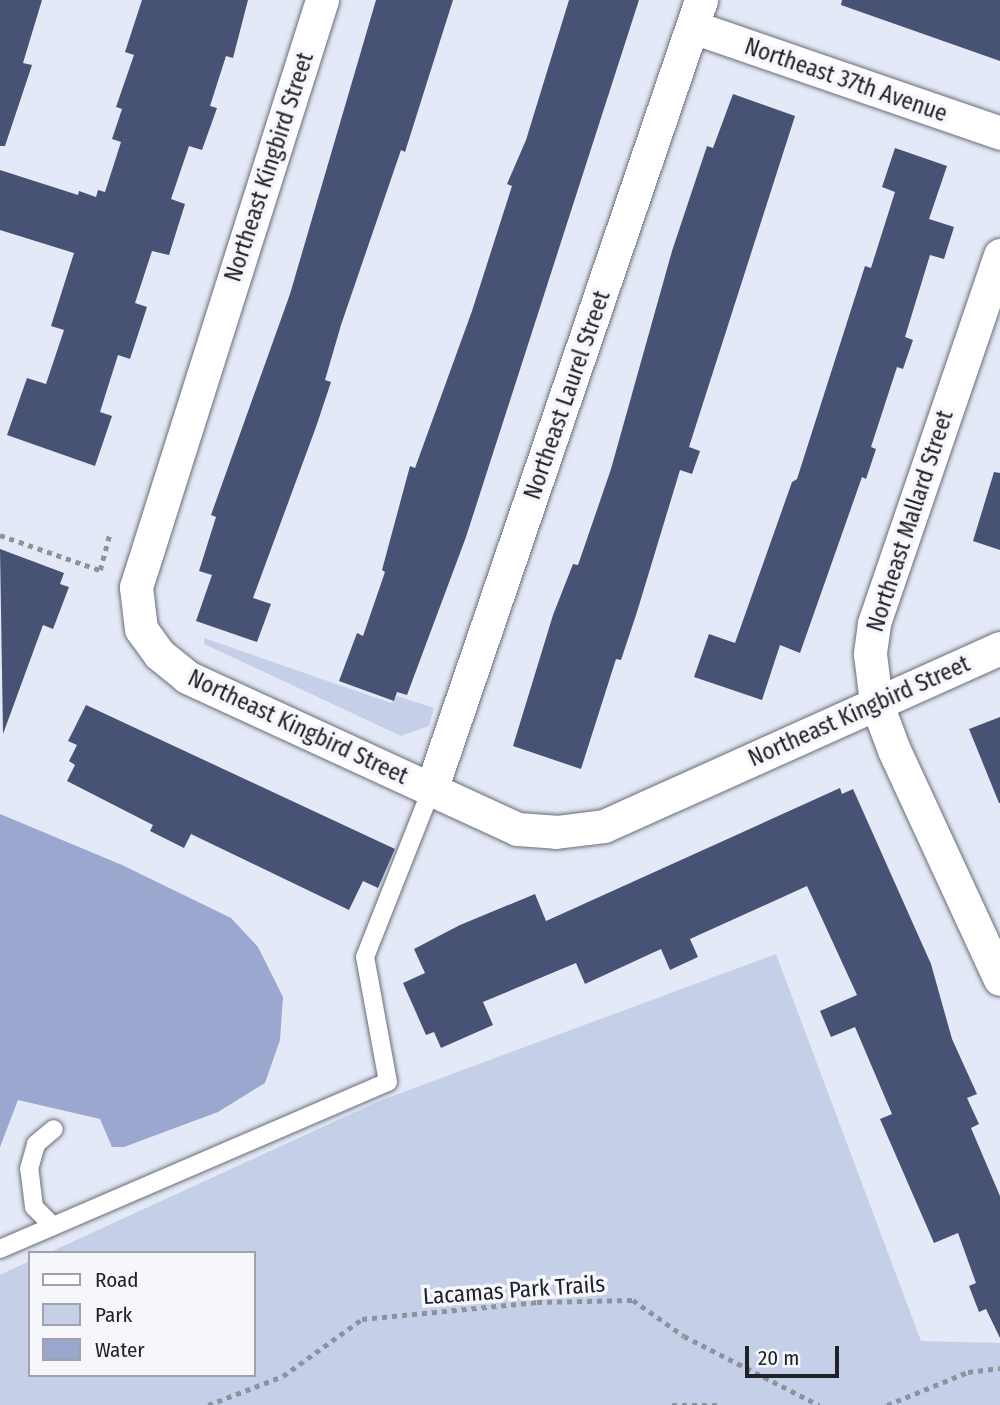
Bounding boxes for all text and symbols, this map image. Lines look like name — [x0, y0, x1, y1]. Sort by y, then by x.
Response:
street label: Northeast 37th Avenue — [741, 32, 951, 128]
street label: Northeast Kingbird Street — [219, 49, 319, 285]
street label: Northeast Laurel Street — [518, 287, 616, 503]
street label: Northeast Mallard Street — [861, 407, 959, 635]
street label: Northeast Kingbird Street — [744, 650, 974, 772]
street label: Northeast Kingbird Street — [184, 664, 412, 790]
legend — [28, 1251, 256, 1377]
text: Road — [95, 1267, 139, 1293]
street label: Lacamas Park Trails — [422, 1270, 606, 1310]
text: Park — [95, 1302, 132, 1328]
scale bar — [748, 1332, 842, 1376]
text: Water — [95, 1337, 145, 1363]
text: 20 m — [758, 1345, 799, 1371]

